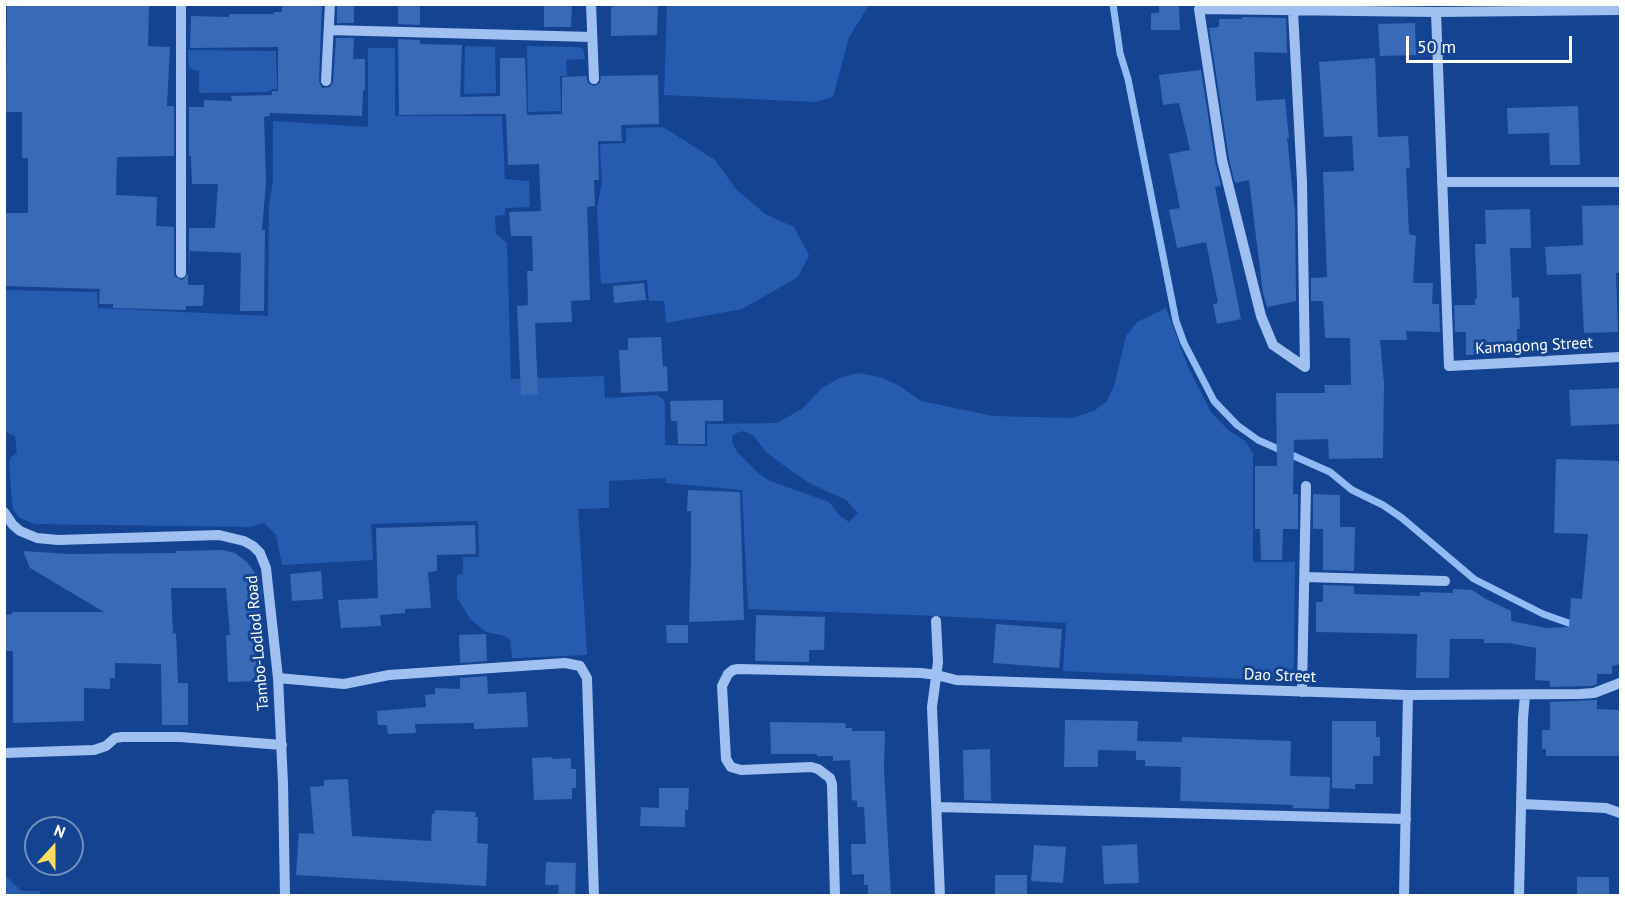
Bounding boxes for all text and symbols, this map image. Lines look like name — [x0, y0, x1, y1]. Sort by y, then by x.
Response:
scale bar — [1409, 24, 1576, 62]
text: 50 m — [1417, 35, 1456, 58]
street label: Kamagong Street — [1475, 333, 1593, 359]
street label: Tambo-Lodlod Road — [243, 575, 273, 711]
street label: Dao Street — [1244, 665, 1316, 687]
north arrow — [24, 816, 84, 876]
text: N — [51, 820, 68, 842]

